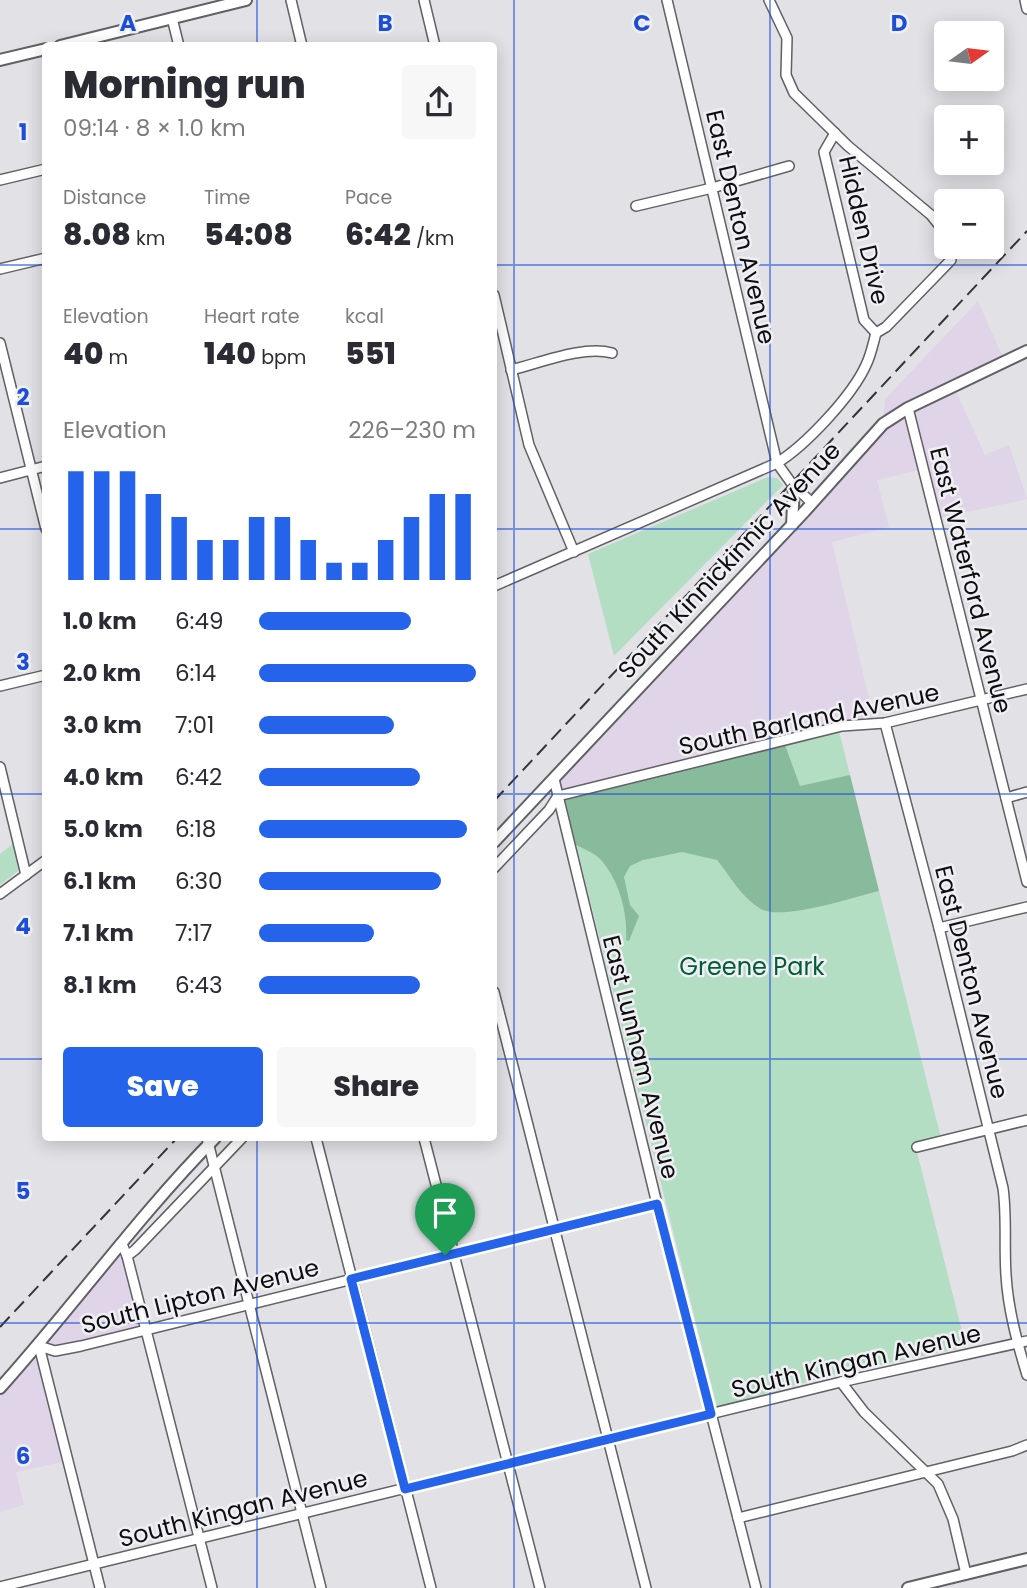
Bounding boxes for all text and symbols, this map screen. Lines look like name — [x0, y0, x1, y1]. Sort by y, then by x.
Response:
text: A — [120, 7, 137, 39]
text: B — [377, 7, 393, 39]
text: C — [633, 7, 651, 39]
text: D — [891, 7, 907, 39]
north arrow — [934, 21, 1004, 91]
map controls — [934, 21, 1004, 259]
text: Morning run — [63, 58, 306, 111]
button: share — [402, 65, 476, 139]
button: + — [934, 105, 1004, 175]
street label: East Denton Avenue — [698, 107, 784, 347]
text: 09:14 · 8 × 1.0 km — [63, 112, 246, 144]
text: 1 — [19, 116, 27, 148]
street label: Hidden Drive — [831, 152, 897, 308]
text: Distance — [63, 184, 146, 211]
text: Time — [204, 184, 250, 211]
text: Pace — [345, 184, 392, 211]
button: − — [934, 189, 1004, 259]
text: 8.08 — [63, 213, 131, 256]
text: 54:08 — [204, 213, 293, 256]
text: 6:42 — [345, 213, 411, 256]
text: km — [131, 225, 165, 252]
text: /km — [411, 225, 454, 252]
text: Elevation — [63, 303, 149, 330]
text: Heart rate — [204, 303, 299, 330]
text: kcal — [345, 303, 384, 330]
text: 40 — [63, 332, 103, 375]
text: 140 — [204, 332, 256, 375]
text: 551 — [345, 332, 396, 375]
text: m — [103, 344, 128, 371]
text: bpm — [256, 344, 306, 371]
text: 2 — [16, 381, 30, 413]
text: Elevation — [63, 414, 167, 446]
text: 226–230 m — [348, 414, 476, 446]
street label: South Kinnickinnic Avenue — [610, 434, 848, 686]
street label: East Waterford Avenue — [922, 443, 1020, 717]
text: 1.0 km — [63, 605, 137, 637]
text: 6:49 — [175, 605, 223, 637]
text: 3 — [16, 646, 30, 678]
text: 2.0 km — [63, 657, 141, 689]
text: 6:14 — [175, 657, 216, 689]
street label: South Barland Avenue — [676, 675, 942, 763]
text: 3.0 km — [63, 709, 142, 741]
text: 7:01 — [175, 709, 214, 741]
text: 4.0 km — [63, 761, 144, 793]
text: 6:42 — [175, 761, 222, 793]
text: 5.0 km — [63, 813, 143, 845]
text: 6:18 — [175, 813, 216, 845]
street label: East Denton Avenue — [927, 862, 1017, 1102]
text: 6.1 km — [63, 865, 136, 897]
text: 6:30 — [175, 865, 223, 897]
text: 4 — [15, 910, 31, 942]
text: 7.1 km — [63, 917, 134, 949]
text: 7:17 — [175, 917, 212, 949]
street label: East Lunham Avenue — [595, 932, 687, 1182]
park label: Greene Park — [679, 950, 825, 983]
text: 8.1 km — [63, 969, 137, 1001]
text: 6:43 — [175, 969, 223, 1001]
button: Save — [63, 1047, 263, 1127]
button: Share — [277, 1047, 476, 1127]
text: 5 — [16, 1175, 30, 1207]
pin — [415, 1183, 475, 1255]
icon: arrive — [426, 1194, 464, 1232]
street label: South Lipton Avenue — [78, 1251, 322, 1341]
street label: South Kingan Avenue — [728, 1316, 984, 1406]
text: 6 — [16, 1440, 30, 1472]
street label: South Kingan Avenue — [115, 1461, 371, 1555]

